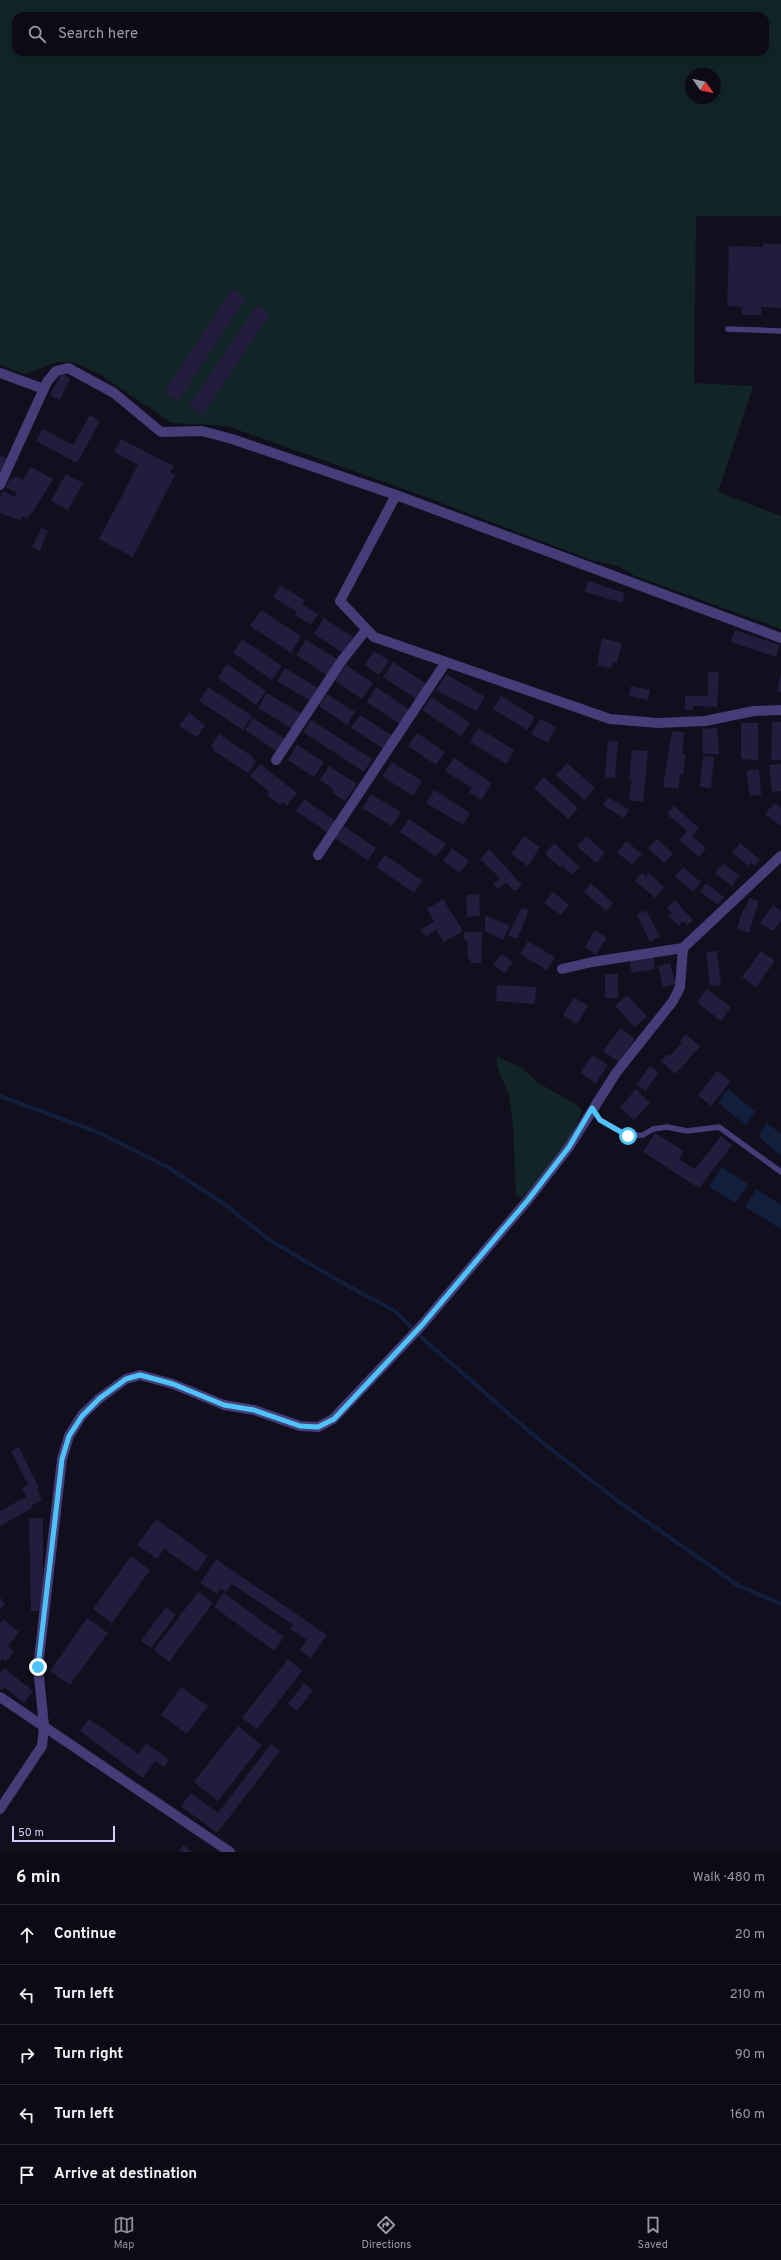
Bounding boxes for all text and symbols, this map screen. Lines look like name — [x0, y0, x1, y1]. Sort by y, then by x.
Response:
search box — [12, 12, 769, 56]
icon: search — [26, 23, 48, 45]
text: Search here — [58, 25, 138, 44]
north arrow — [685, 68, 721, 104]
route start — [619, 1127, 637, 1145]
route end — [29, 1658, 47, 1676]
scale bar — [12, 1824, 115, 1843]
text: 50 m — [18, 1826, 44, 1840]
text: 6 min — [16, 1867, 60, 1889]
text: Walk · 480 m — [693, 1870, 765, 1886]
icon: ahead — [16, 1924, 38, 1946]
text: Continue — [54, 1925, 116, 1944]
text: 20 m — [735, 1927, 765, 1943]
icon: left — [16, 1984, 38, 2006]
text: Turn left — [54, 1985, 114, 2004]
text: 210 m — [730, 1987, 765, 2003]
icon: right — [16, 2044, 38, 2066]
text: Turn right — [54, 2045, 123, 2064]
text: 90 m — [735, 2047, 765, 2063]
icon: left — [16, 2104, 38, 2126]
text: Turn left — [54, 2105, 114, 2124]
text: 160 m — [730, 2107, 765, 2123]
icon: arrive — [16, 2164, 38, 2186]
text: Arrive at destination — [54, 2165, 197, 2184]
tab: Map — [113, 2214, 135, 2252]
tab: Directions — [361, 2214, 411, 2252]
tab: Saved — [638, 2214, 668, 2252]

